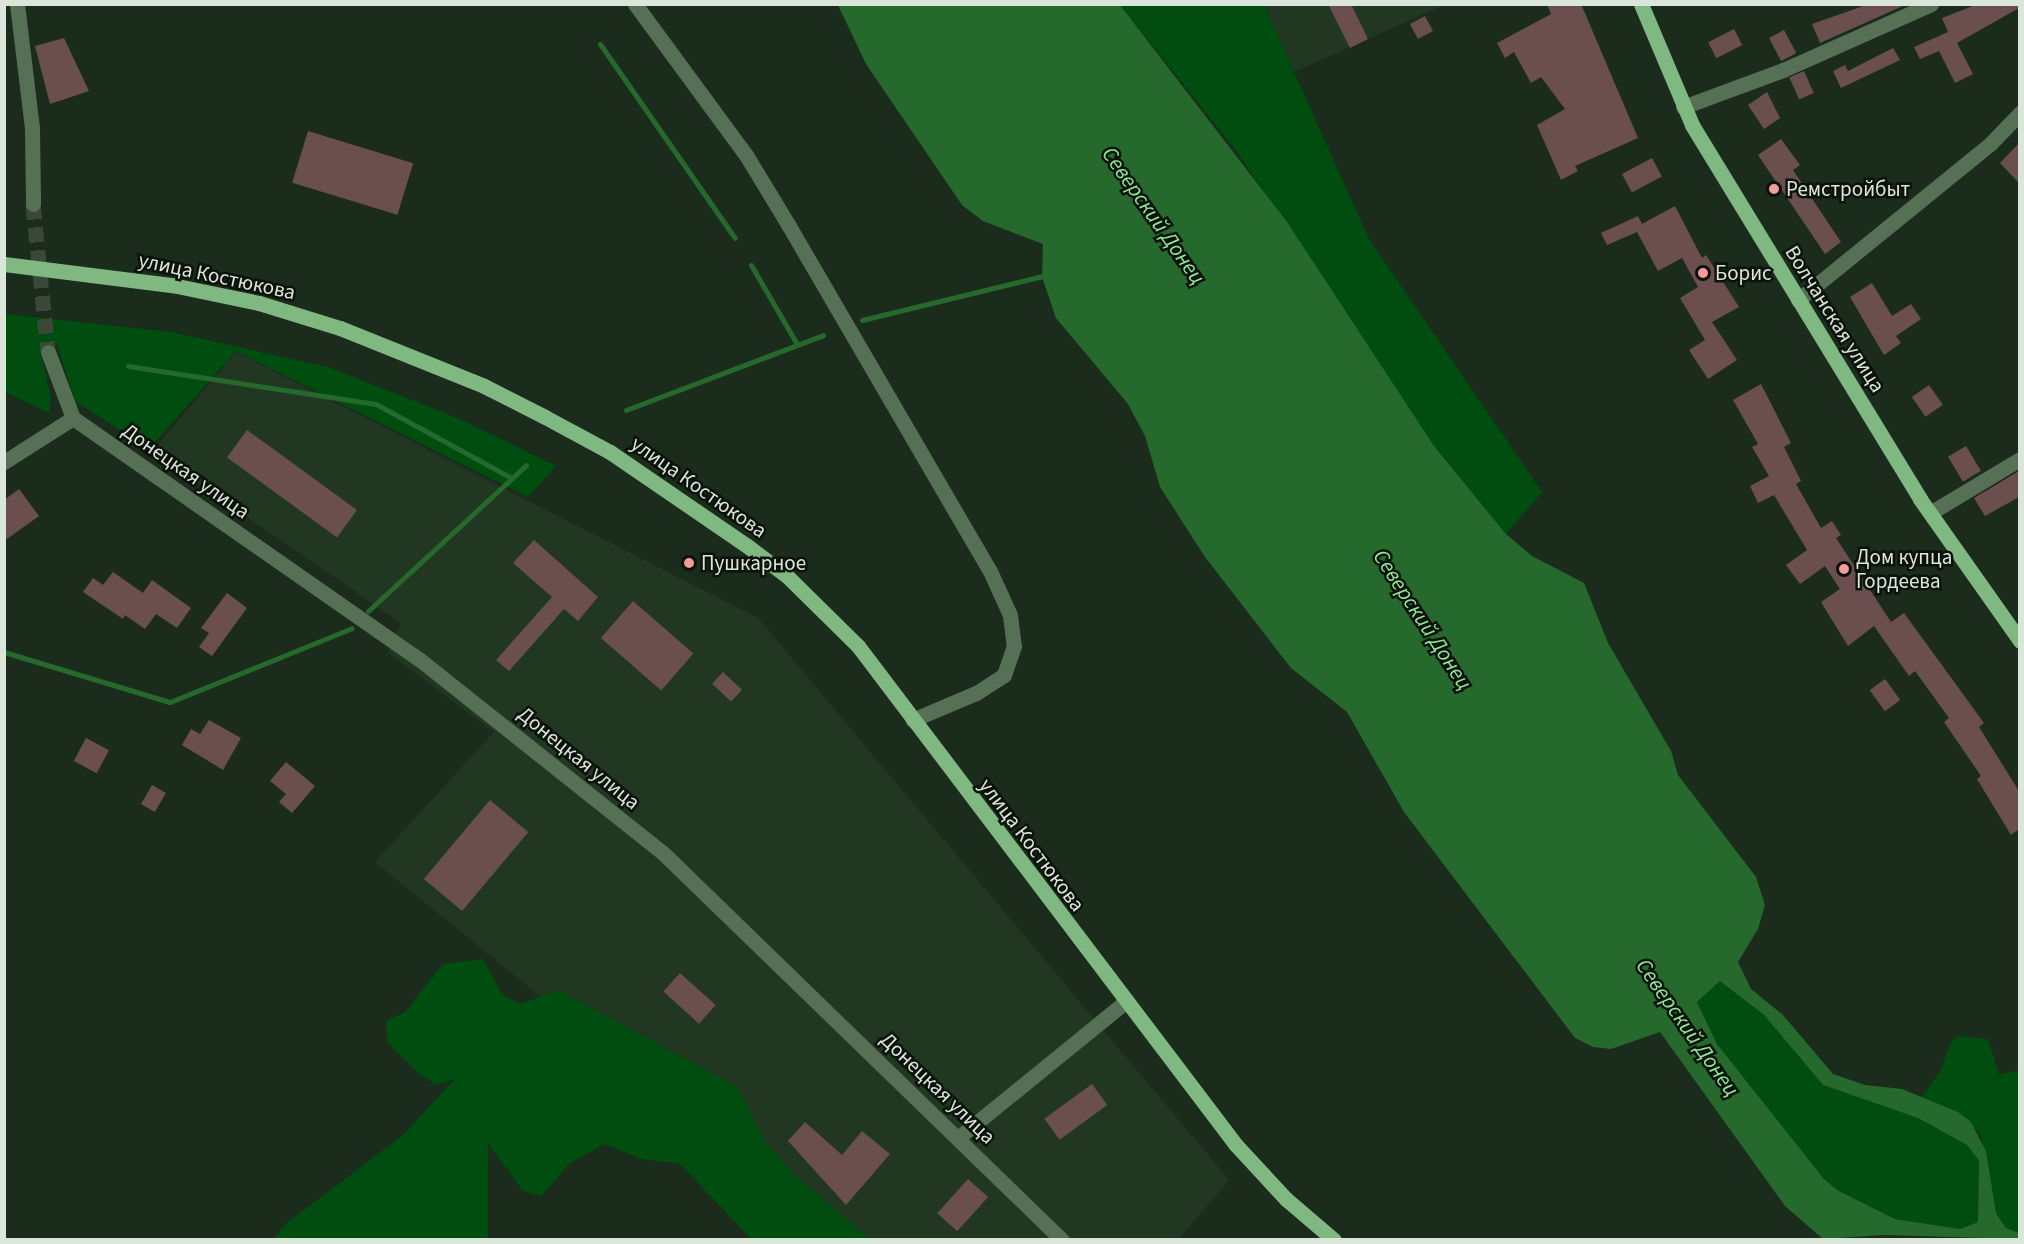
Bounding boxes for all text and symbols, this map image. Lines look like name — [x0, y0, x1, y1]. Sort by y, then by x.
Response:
water label: Северский Донец — [1096, 142, 1210, 290]
place label: Ремстройбыт — [1786, 176, 1910, 202]
marker: Ремстройбыт — [1767, 182, 1781, 196]
street label: Волчанская улица — [1780, 241, 1890, 397]
street label: улица Костюкова — [136, 247, 298, 305]
place label: Борис — [1715, 260, 1772, 286]
marker: Борис — [1696, 266, 1710, 280]
street label: Донецкая улица — [117, 418, 255, 524]
street label: улица Костюкова — [626, 431, 772, 543]
place label: Дом купца Гордеева — [1856, 544, 1952, 594]
water label: Северский Донец — [1367, 545, 1477, 695]
place label: Пушкарное — [701, 550, 806, 576]
marker: Пушкарное — [682, 556, 696, 570]
marker: Дом купца Гордеева — [1837, 562, 1851, 576]
street label: Донецкая улица — [513, 701, 645, 815]
street label: улица Костюкова — [974, 774, 1090, 916]
water label: Северский Донец — [1630, 954, 1744, 1102]
street label: Донецкая улица — [875, 1027, 1001, 1149]

